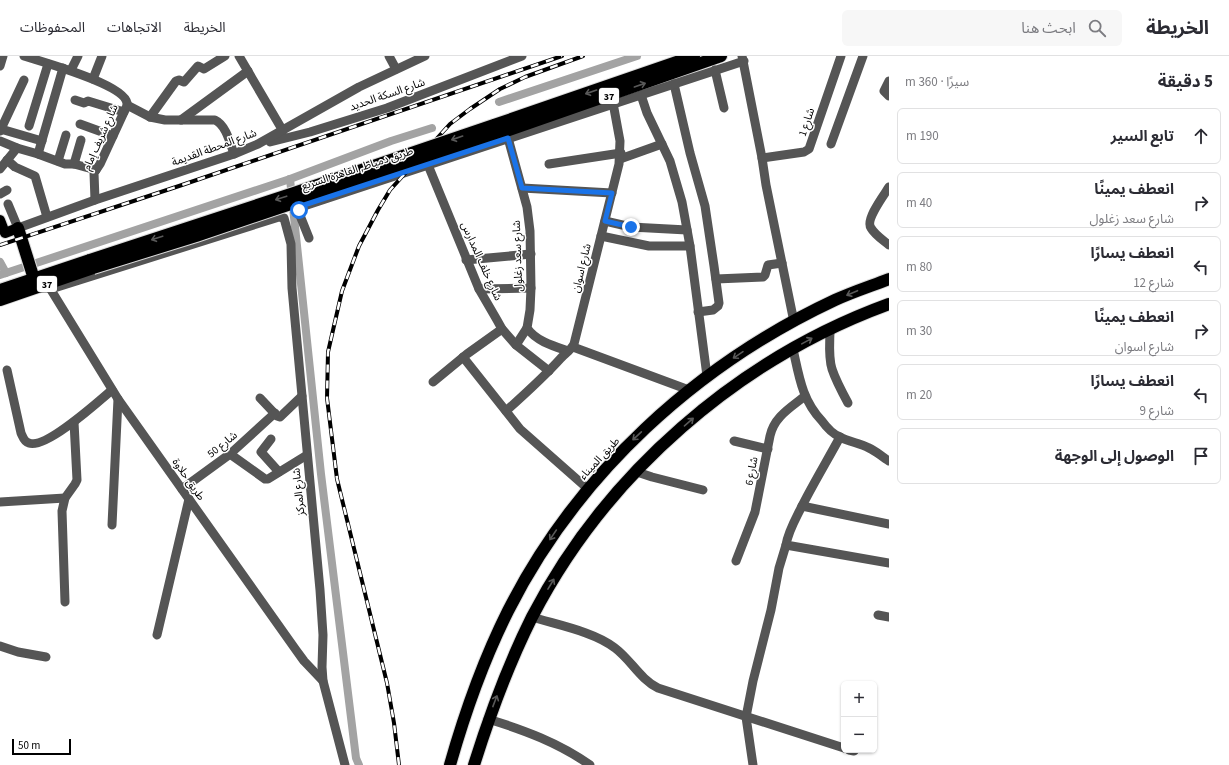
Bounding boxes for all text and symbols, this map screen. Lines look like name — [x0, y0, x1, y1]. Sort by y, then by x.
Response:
search box — [842, 10, 1122, 46]
text: الخريطة — [1146, 15, 1209, 42]
icon: search — [1086, 17, 1108, 39]
text: المحفوظات — [20, 18, 85, 38]
text: الاتجاهات — [107, 18, 162, 38]
text: الخريطة — [184, 18, 226, 38]
text: ابحث هنا — [1021, 18, 1076, 39]
text: 5 دقيقة — [1158, 70, 1213, 94]
text: سيرًا · 360 m — [905, 73, 969, 91]
street label: شارع السكة الحديد — [347, 74, 427, 114]
one-way arrow — [634, 81, 647, 88]
road number: 37 — [599, 88, 619, 104]
one-way arrow — [585, 89, 598, 96]
street label: شارع شريف إمام — [79, 102, 122, 173]
street label: شارع 1 — [795, 106, 818, 138]
street label: شارع المحطة القديمة — [170, 125, 259, 170]
icon: ahead — [1190, 125, 1212, 147]
text: تابع السير — [1111, 126, 1174, 147]
text: 190 m — [906, 127, 939, 145]
one-way arrow — [451, 135, 464, 142]
street label: طريق دمياط, القاهرة السريع — [299, 143, 415, 194]
text: انعطف يمينًا — [1094, 179, 1174, 200]
icon: right — [1190, 192, 1212, 214]
one-way arrow — [275, 194, 287, 202]
text: 40 m — [906, 194, 932, 212]
route start — [290, 201, 308, 219]
text: شارع سعد زغلول — [1090, 210, 1174, 228]
route end — [622, 218, 640, 236]
street label: شارع خلف المدارس — [457, 219, 506, 303]
street label: شارع سعد زغلول — [509, 220, 526, 292]
one-way arrow — [151, 234, 163, 242]
street label: شارع اسوان — [568, 242, 595, 294]
text: انعطف يسارًا — [1090, 243, 1174, 264]
icon: left — [1190, 256, 1212, 278]
text: 80 m — [906, 258, 932, 276]
text: شارع 12 — [1133, 274, 1174, 292]
road number: 37 — [37, 276, 57, 292]
one-way arrow — [847, 290, 859, 297]
text: انعطف يمينًا — [1094, 307, 1174, 328]
icon: right — [1190, 320, 1212, 342]
text: 30 m — [906, 322, 932, 340]
one-way arrow — [801, 336, 813, 344]
text: شارع اسوان — [1115, 338, 1174, 356]
one-way arrow — [732, 351, 744, 359]
text: انعطف يسارًا — [1090, 371, 1174, 392]
icon: left — [1190, 384, 1212, 406]
text: 20 m — [906, 386, 932, 404]
text: شارع 9 — [1140, 402, 1174, 420]
one-way arrow — [683, 417, 694, 426]
street label: شارع 50 — [204, 427, 241, 461]
one-way arrow — [632, 432, 642, 441]
street label: طريق الميناء — [576, 434, 623, 483]
icon: arrive — [1190, 445, 1212, 467]
text: الوصول إلى الوجهة — [1055, 446, 1174, 467]
street label: طريق حلاوة — [169, 455, 209, 503]
street label: شارع 6 — [741, 455, 762, 487]
street label: شارع المركز — [288, 467, 309, 518]
one-way arrow — [549, 529, 557, 540]
one-way arrow — [547, 579, 555, 590]
map controls — [841, 681, 877, 753]
button: + — [841, 681, 877, 717]
one-way arrow — [492, 696, 500, 708]
button: − — [841, 717, 877, 753]
scale bar — [12, 737, 71, 756]
text: 50 m — [18, 738, 40, 753]

